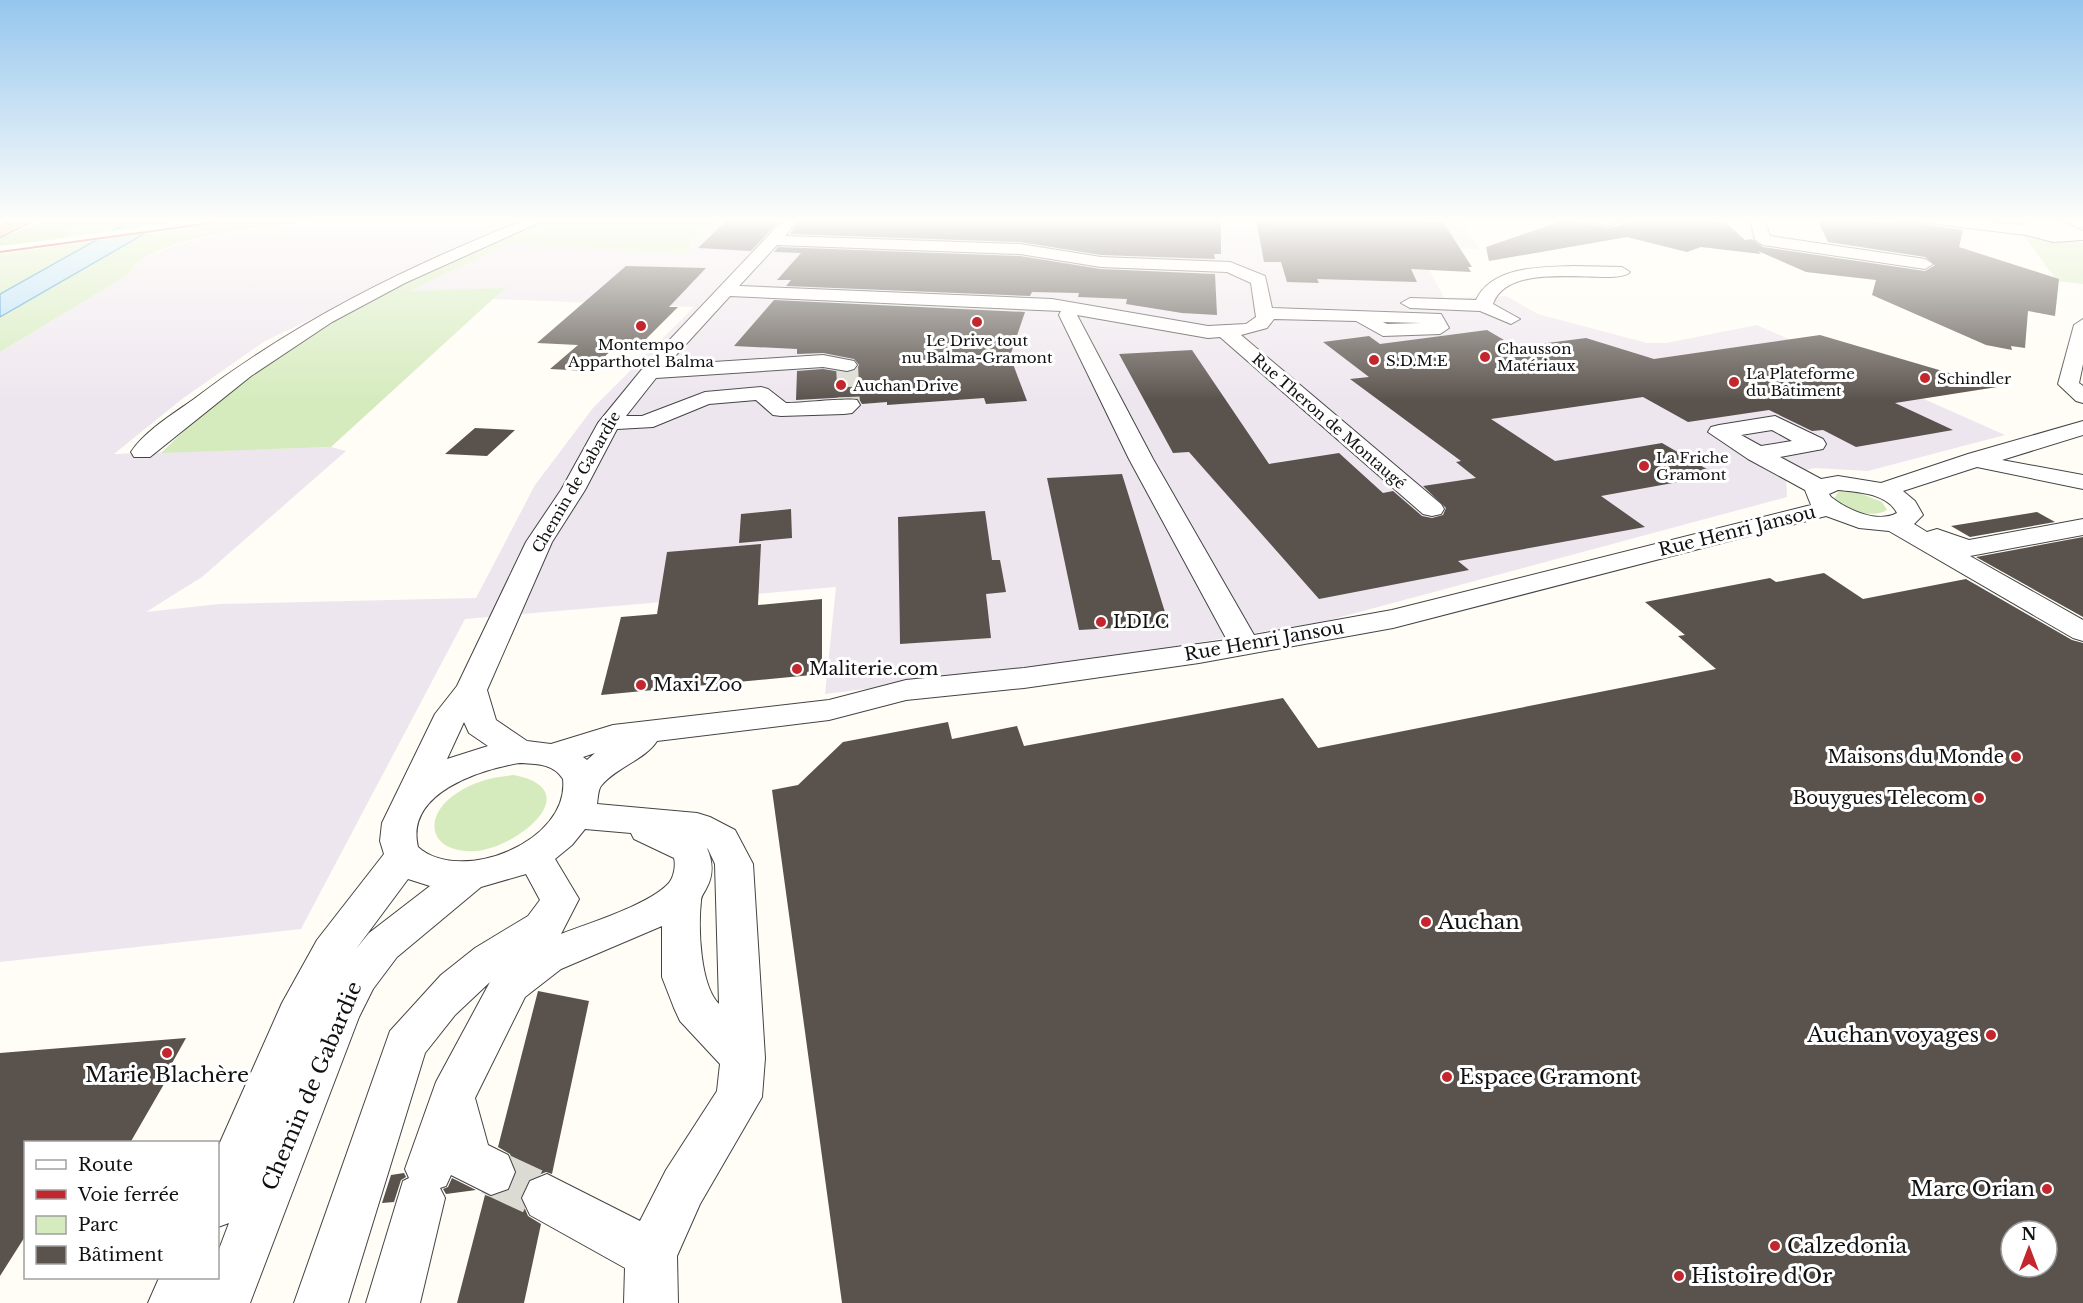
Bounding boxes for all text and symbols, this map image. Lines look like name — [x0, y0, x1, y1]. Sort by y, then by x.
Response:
marker: Le Drive tout nu Balma-Gramont — [970, 315, 984, 329]
marker: Montempo Apparthotel Balma — [634, 319, 648, 333]
place label: Le Drive tout nu Balma-Gramont — [901, 331, 1053, 367]
place label: Montempo Apparthotel Balma — [567, 335, 715, 371]
place label: Chausson Matériaux — [1497, 339, 1576, 375]
street label: Rue Theron de Montaugé — [1248, 349, 1410, 493]
marker: Chausson Matériaux — [1478, 350, 1492, 364]
place label: S.D.M.E — [1386, 351, 1448, 370]
marker: S.D.M.E — [1367, 353, 1381, 367]
place label: La Plateforme du Bâtiment — [1746, 364, 1855, 400]
place label: Schindler — [1937, 369, 2012, 388]
marker: Schindler — [1918, 371, 1932, 385]
marker: La Plateforme du Bâtiment — [1727, 375, 1741, 389]
place label: Auchan Drive — [852, 376, 959, 395]
marker: Auchan Drive — [834, 378, 848, 392]
street label: Chemin de Gabardie — [528, 408, 624, 556]
place label: La Friche Gramont — [1656, 448, 1729, 484]
marker: La Friche Gramont — [1637, 459, 1651, 473]
street label: Rue Henri Jansou — [1656, 501, 1818, 561]
place label: LDLC — [1113, 611, 1169, 633]
marker: LDLC — [1094, 615, 1108, 629]
street label: Rue Henri Jansou — [1183, 616, 1345, 666]
place label: Maliterie.com — [809, 658, 938, 680]
marker: Maliterie.com — [790, 662, 804, 676]
place label: Maxi Zoo — [653, 674, 742, 696]
marker: Maxi Zoo — [634, 678, 648, 692]
place label: Maisons du Monde — [1827, 746, 2004, 768]
marker: Maisons du Monde — [2009, 750, 2023, 764]
place label: Bouygues Telecom — [1792, 787, 1967, 809]
marker: Bouygues Telecom — [1972, 791, 1986, 805]
place label: Auchan — [1437, 909, 1520, 935]
marker: Auchan — [1419, 915, 1433, 929]
street label: Chemin de Gabardie — [256, 978, 368, 1194]
place label: Auchan voyages — [1806, 1022, 1979, 1048]
marker: Auchan voyages — [1984, 1028, 1998, 1042]
marker: Marie Blachère — [160, 1046, 174, 1060]
place label: Marie Blachère — [85, 1062, 249, 1088]
place label: Espace Gramont — [1459, 1064, 1638, 1090]
marker: Espace Gramont — [1440, 1070, 1454, 1084]
legend — [24, 1141, 219, 1279]
text: Route — [78, 1154, 133, 1176]
place label: Marc Orian — [1910, 1176, 2035, 1202]
marker: Marc Orian — [2040, 1182, 2054, 1196]
text: Voie ferrée — [77, 1184, 179, 1206]
text: Parc — [78, 1214, 119, 1236]
north arrow — [1999, 1219, 2059, 1279]
text: N — [2021, 1224, 2037, 1244]
place label: Calzedonia — [1787, 1233, 1908, 1259]
marker: Calzedonia — [1768, 1239, 1782, 1253]
text: Bâtiment — [78, 1244, 164, 1266]
place label: Histoire d'Or — [1691, 1263, 1832, 1289]
marker: Histoire d'Or — [1672, 1269, 1686, 1283]

